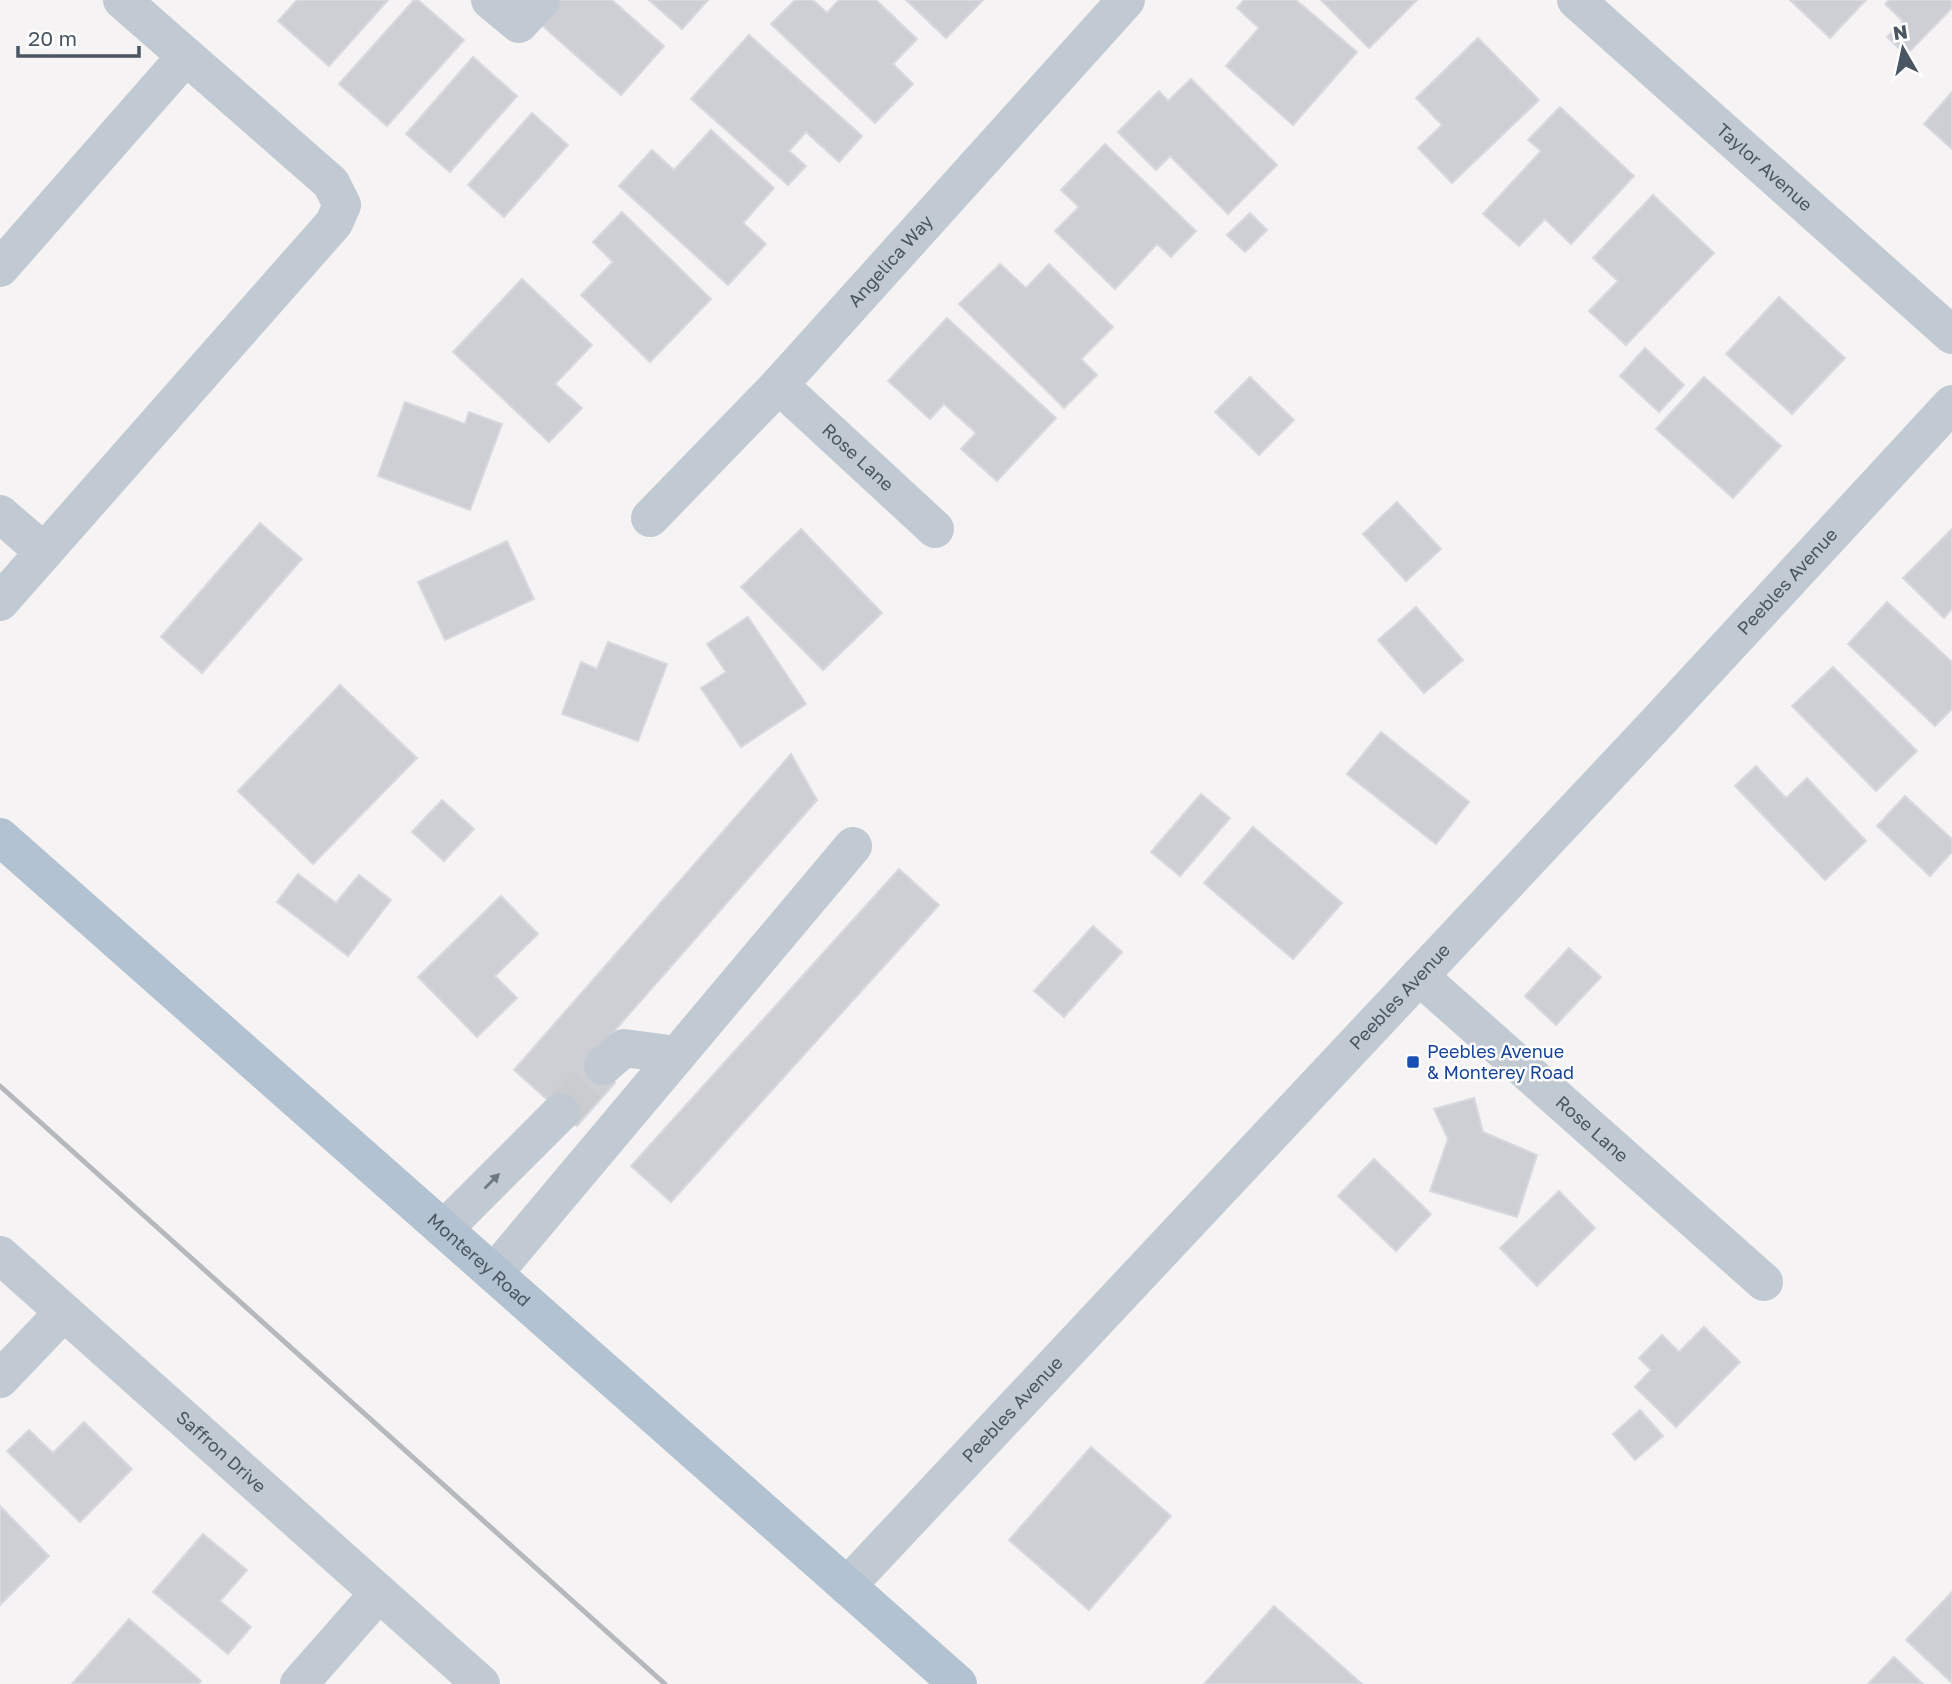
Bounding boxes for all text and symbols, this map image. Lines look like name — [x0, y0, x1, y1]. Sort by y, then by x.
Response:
scale bar — [18, 14, 138, 58]
north arrow — [1868, 14, 1938, 84]
text: N — [1891, 19, 1909, 44]
text: 20 m — [28, 25, 77, 51]
street label: Taylor Avenue — [1712, 118, 1817, 215]
street label: Angelica Way — [843, 210, 937, 311]
street label: Rose Lane — [818, 418, 899, 495]
street label: Peebles Avenue — [1732, 523, 1842, 639]
street label: Peebles Avenue — [1344, 939, 1454, 1054]
place label: Peebles Avenue & Monterey Road — [1427, 1040, 1574, 1083]
marker: Peebles Avenue & Monterey Road — [1405, 1054, 1421, 1070]
street label: Rose Lane — [1552, 1091, 1633, 1166]
one-way arrow — [484, 1173, 500, 1190]
street label: Monterey Road — [423, 1208, 536, 1311]
street label: Peebles Avenue — [957, 1351, 1067, 1466]
street label: Saffron Drive — [172, 1405, 271, 1497]

